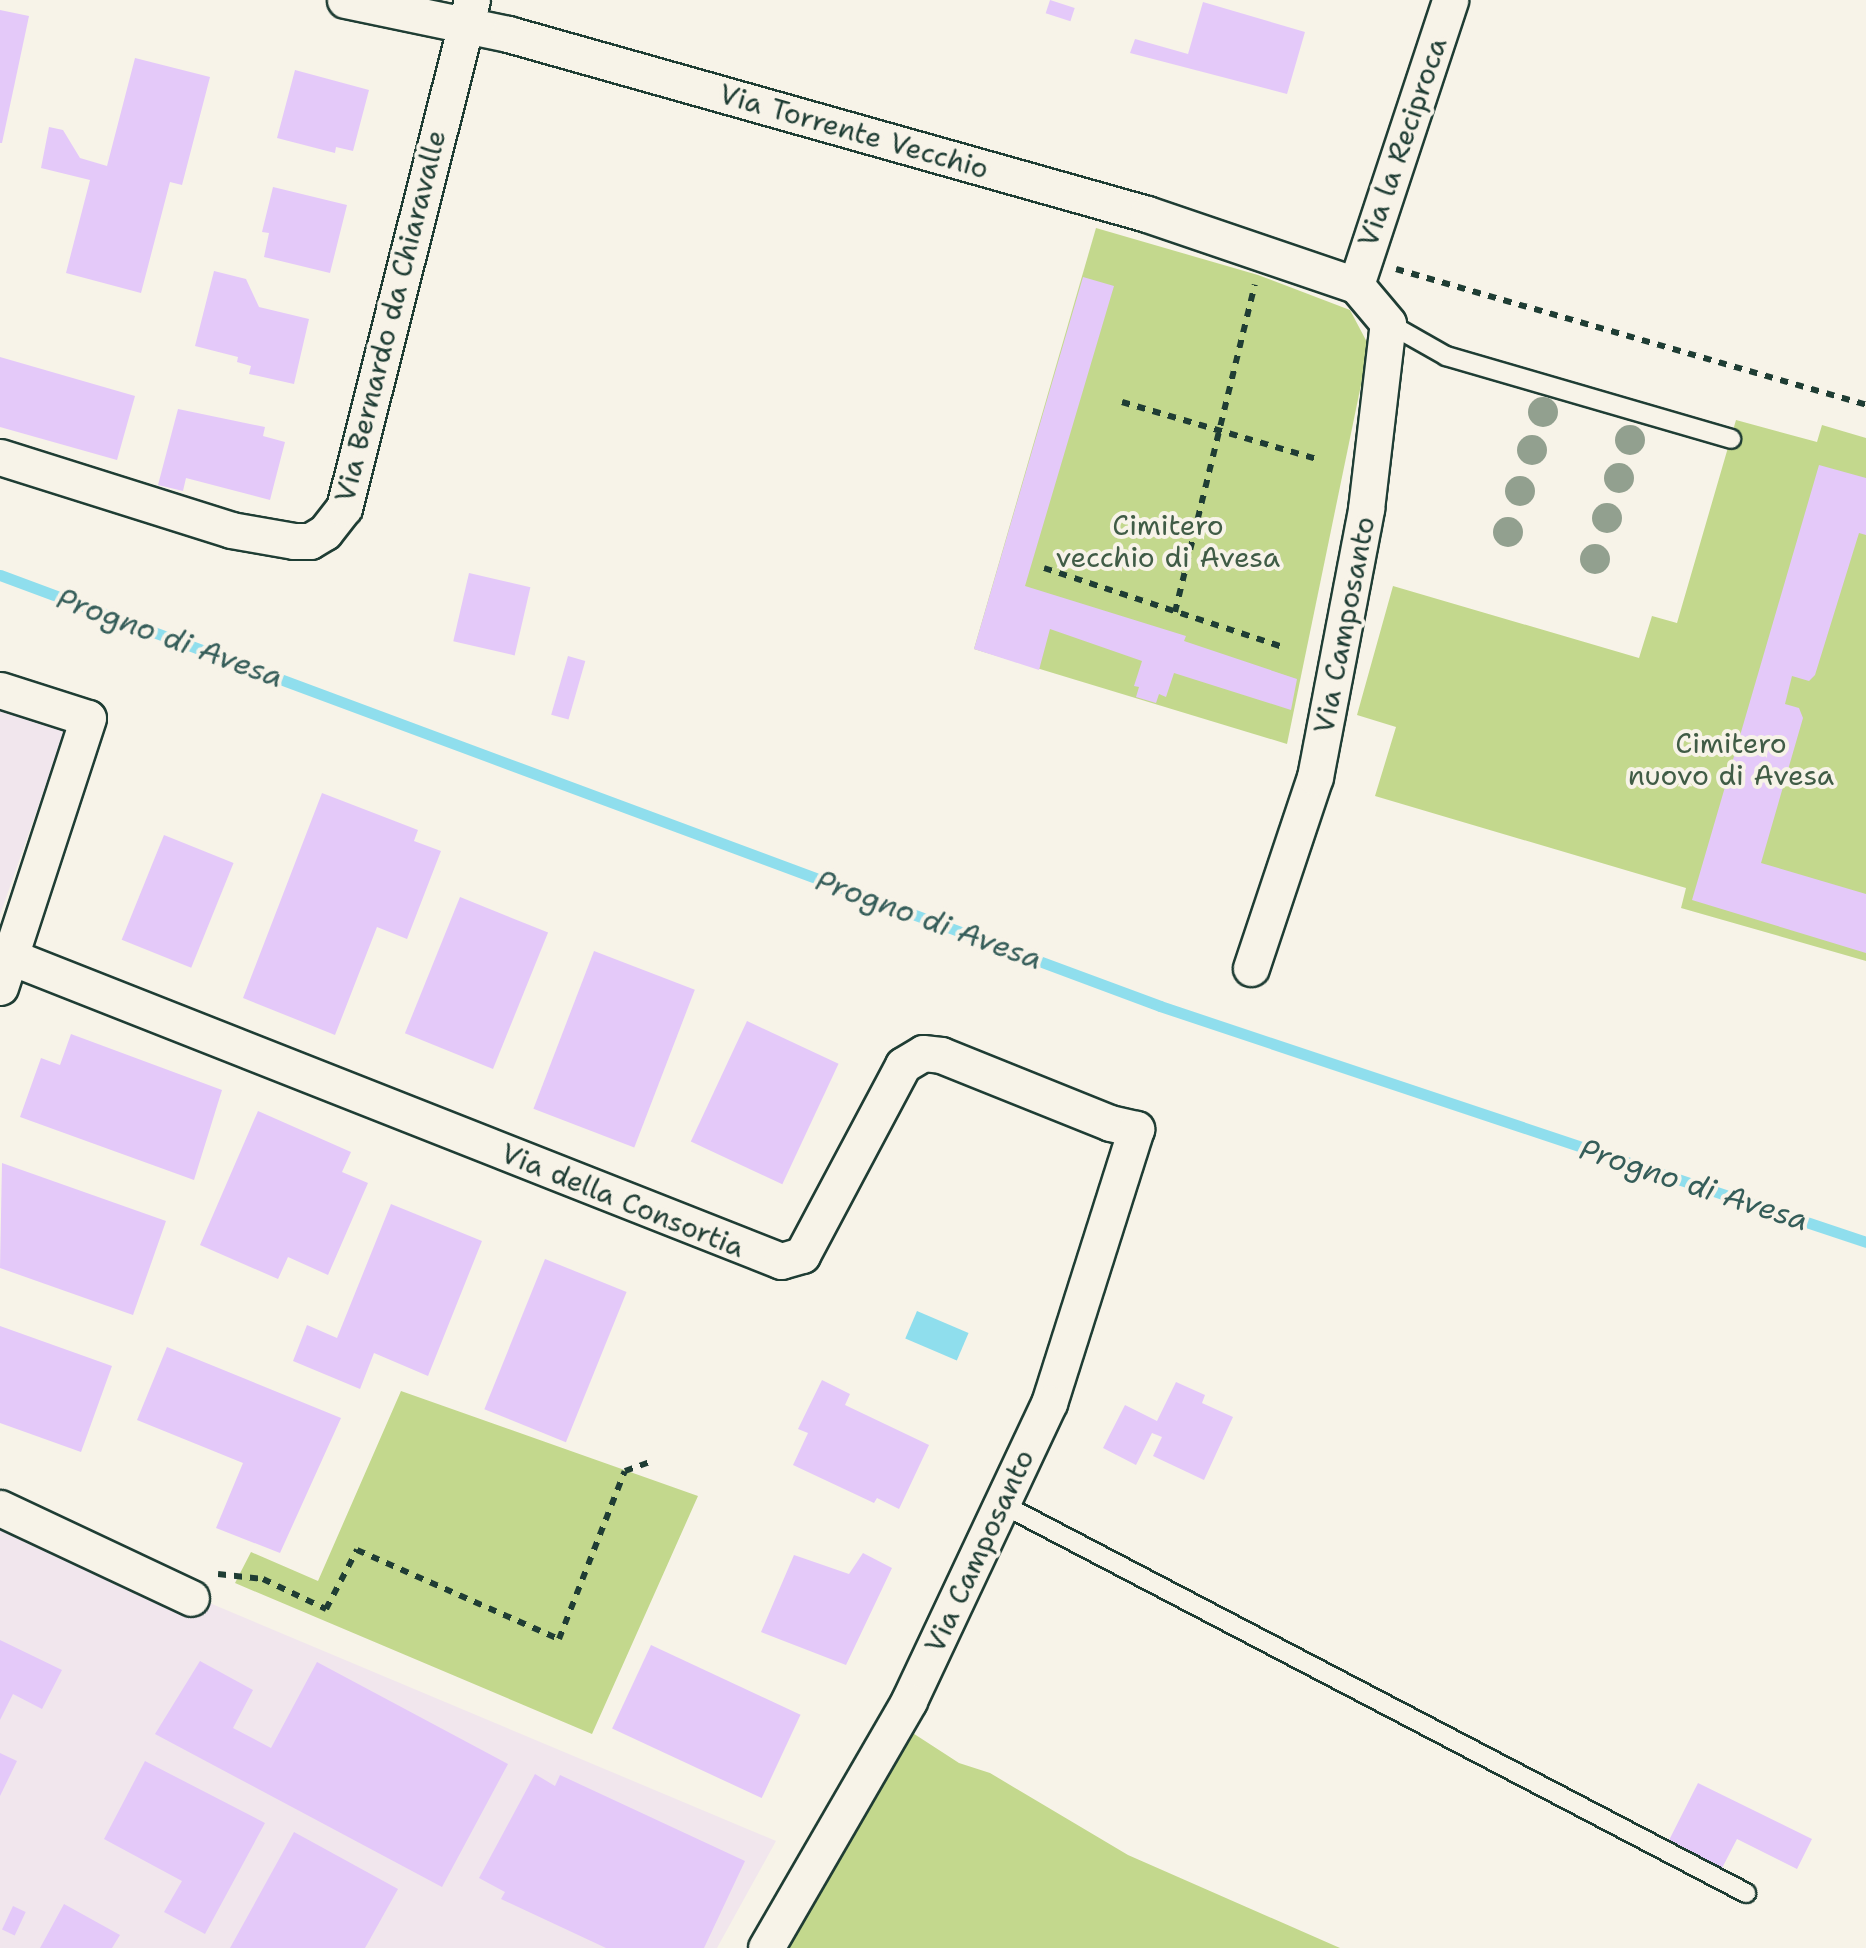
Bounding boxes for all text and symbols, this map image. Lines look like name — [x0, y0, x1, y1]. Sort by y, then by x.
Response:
street label: Via la Reciproca — [1350, 33, 1454, 251]
street label: Via Torrente Vecchio — [716, 76, 992, 186]
street label: Via Bernardo da Chiaravalle — [327, 126, 453, 506]
park label: Cimitero vecchio di Avesa — [1056, 508, 1280, 574]
street label: Via Camposanto — [1307, 514, 1381, 736]
water label: Progno di Avesa — [52, 580, 288, 696]
park label: Cimitero nuovo di Avesa — [1628, 726, 1834, 792]
water label: Progno di Avesa — [811, 862, 1047, 978]
water label: Progno di Avesa — [1575, 1131, 1813, 1239]
street label: Via della Consortia — [496, 1136, 750, 1264]
street label: Via Camposanto — [917, 1444, 1041, 1658]

